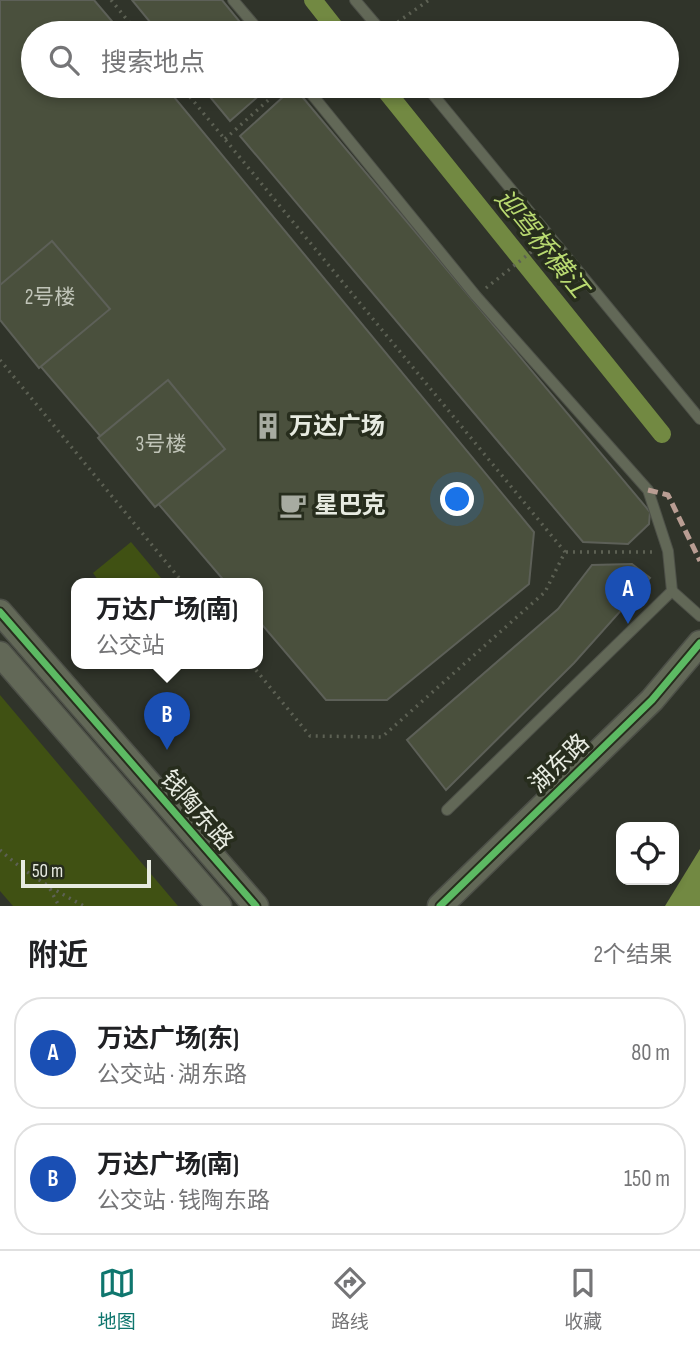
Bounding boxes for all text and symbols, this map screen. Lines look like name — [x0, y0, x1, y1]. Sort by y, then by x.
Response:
search box — [21, 21, 679, 98]
icon: search — [45, 41, 83, 79]
text: 搜索地点 — [101, 48, 205, 79]
water label: 迎驾桥横江 — [488, 184, 596, 307]
house number: 2号楼 — [25, 285, 75, 310]
building icon: 万达广场 — [253, 411, 283, 441]
place label: 万达广场 — [289, 412, 385, 441]
house number: 3号楼 — [136, 432, 186, 457]
your location — [440, 482, 474, 516]
cafe icon: 星巴克 — [278, 490, 308, 520]
place label: 星巴克 — [314, 491, 386, 520]
pin: A — [605, 566, 651, 624]
popup — [71, 578, 263, 669]
text: 万达广场(南) — [96, 595, 238, 626]
text: 公交站 — [96, 632, 165, 660]
pin: B — [144, 692, 190, 750]
street label: 湖东路 — [523, 728, 595, 799]
street label: 钱陶东路 — [154, 765, 239, 856]
map controls — [616, 822, 679, 885]
button: locate — [616, 822, 679, 885]
scale bar — [21, 857, 150, 889]
text: 50 m — [32, 860, 63, 883]
text: 附近 — [28, 938, 88, 974]
text: 2个结果 — [594, 941, 672, 969]
text: 万达广场(东) — [97, 1024, 239, 1055]
text: A — [48, 1039, 58, 1067]
text: 80 m — [631, 1039, 670, 1067]
text: 公交站 · 湖东路 — [97, 1061, 247, 1089]
text: 万达广场(南) — [97, 1150, 239, 1181]
text: B — [48, 1165, 58, 1193]
text: 150 m — [624, 1165, 670, 1193]
text: 公交站 · 钱陶东路 — [97, 1187, 270, 1215]
tab: 地图 — [98, 1264, 136, 1334]
tab: 路线 — [331, 1264, 369, 1334]
tab: 收藏 — [564, 1264, 602, 1334]

